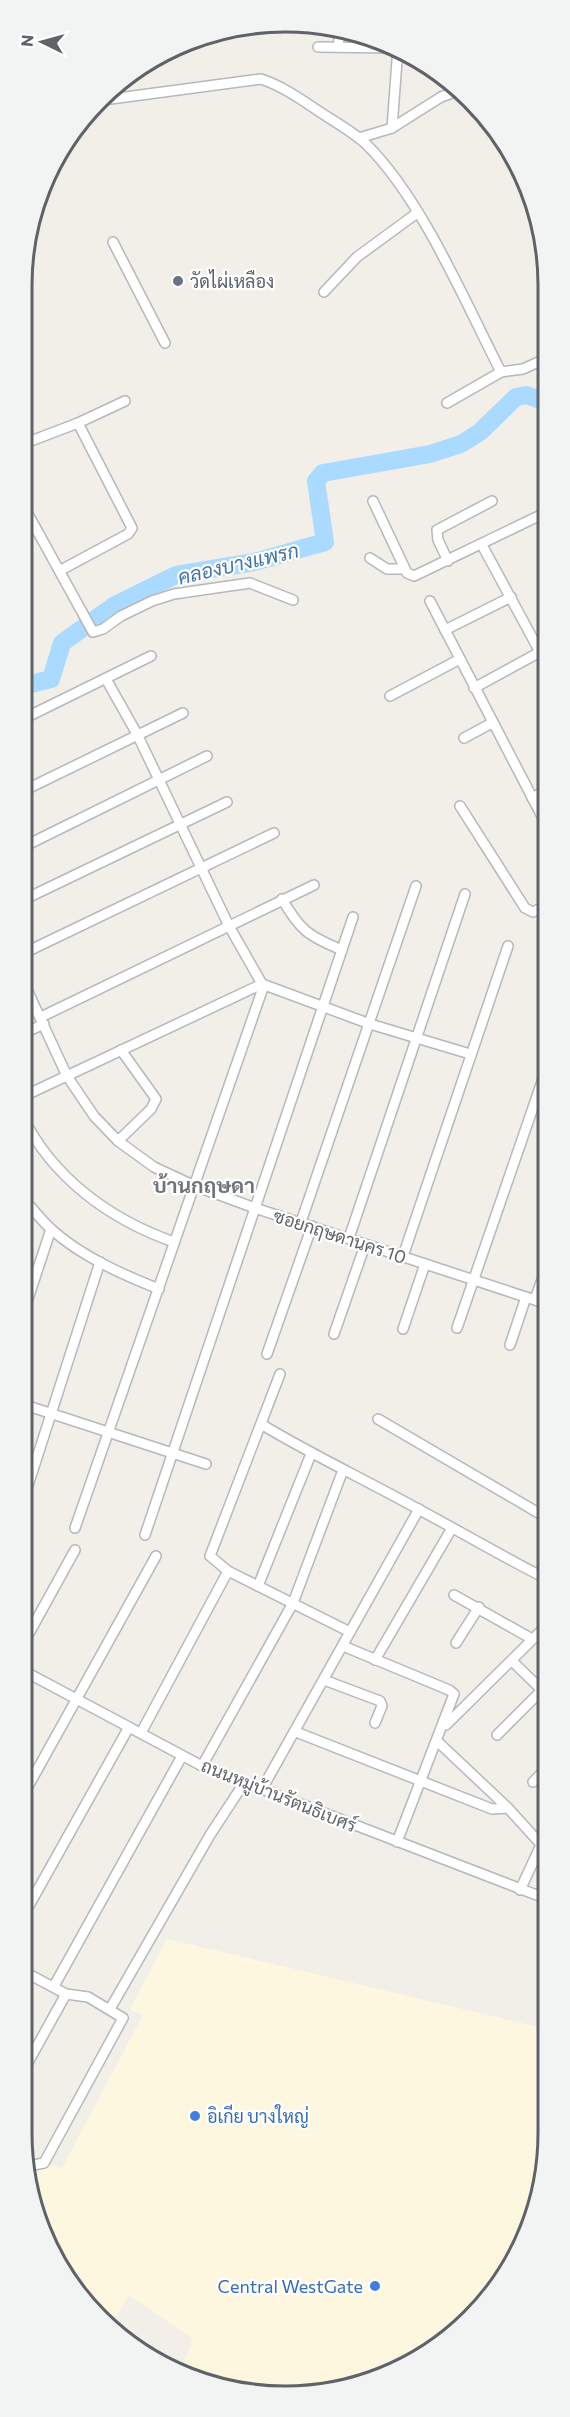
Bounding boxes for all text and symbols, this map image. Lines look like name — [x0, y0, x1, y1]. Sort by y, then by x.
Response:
north arrow — [12, 12, 72, 72]
text: N — [17, 34, 37, 47]
place label: วัดไผ่เหลือง — [190, 269, 274, 292]
marker: วัดไผ่เหลือง — [171, 274, 185, 288]
water label: คลองบางแพรก — [175, 537, 301, 589]
district label: บ้านกฤษดา — [153, 1172, 255, 1198]
street label: ซอยกฤษดานคร 10 — [271, 1204, 409, 1269]
street label: ถนนหมู่บ้านรัตนธิเบศร์ — [197, 1753, 360, 1839]
place label: อิเกีย บางใหญ่ — [207, 2104, 309, 2128]
marker: อิเกีย บางใหญ่ — [188, 2109, 202, 2123]
place label: Central WestGate — [218, 2275, 363, 2297]
marker: Central WestGate — [368, 2279, 382, 2293]

